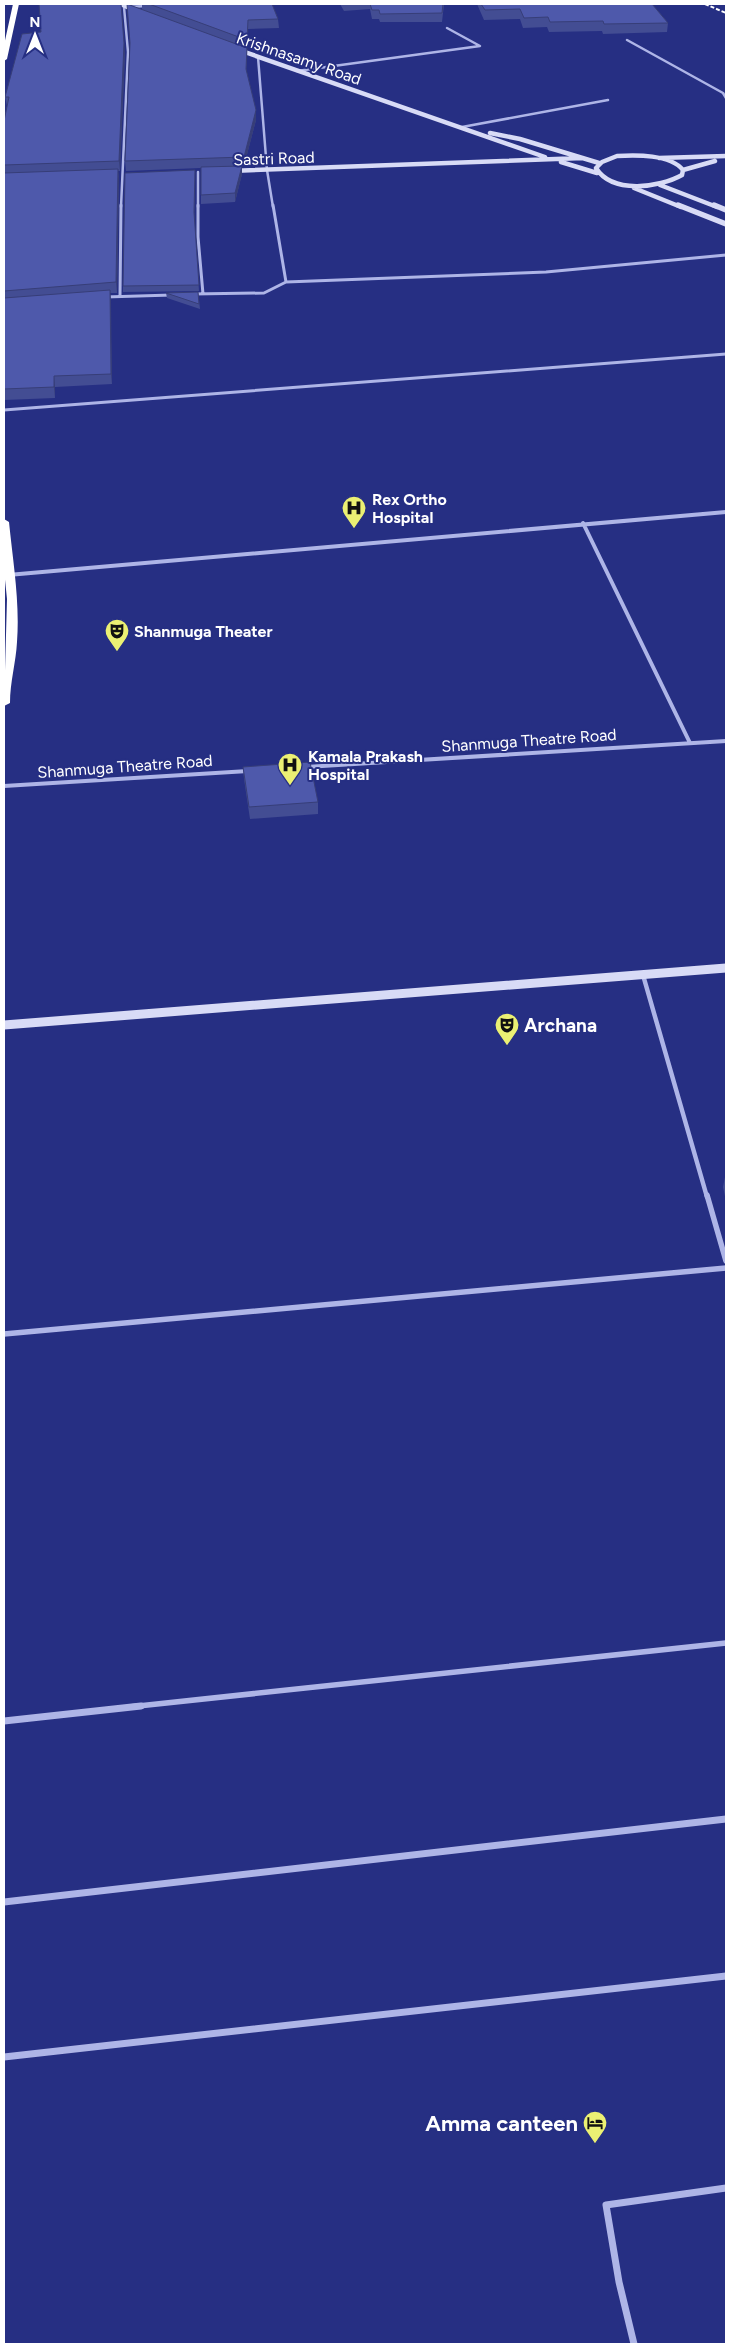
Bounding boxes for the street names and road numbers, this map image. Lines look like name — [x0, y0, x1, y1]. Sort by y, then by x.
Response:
street label: Krishnasamy Road — [234, 28, 364, 89]
street label: Sastri Road — [233, 148, 315, 169]
street label: Shanmuga Theatre Road — [441, 725, 617, 756]
street label: Shanmuga Theatre Road — [37, 751, 213, 782]

